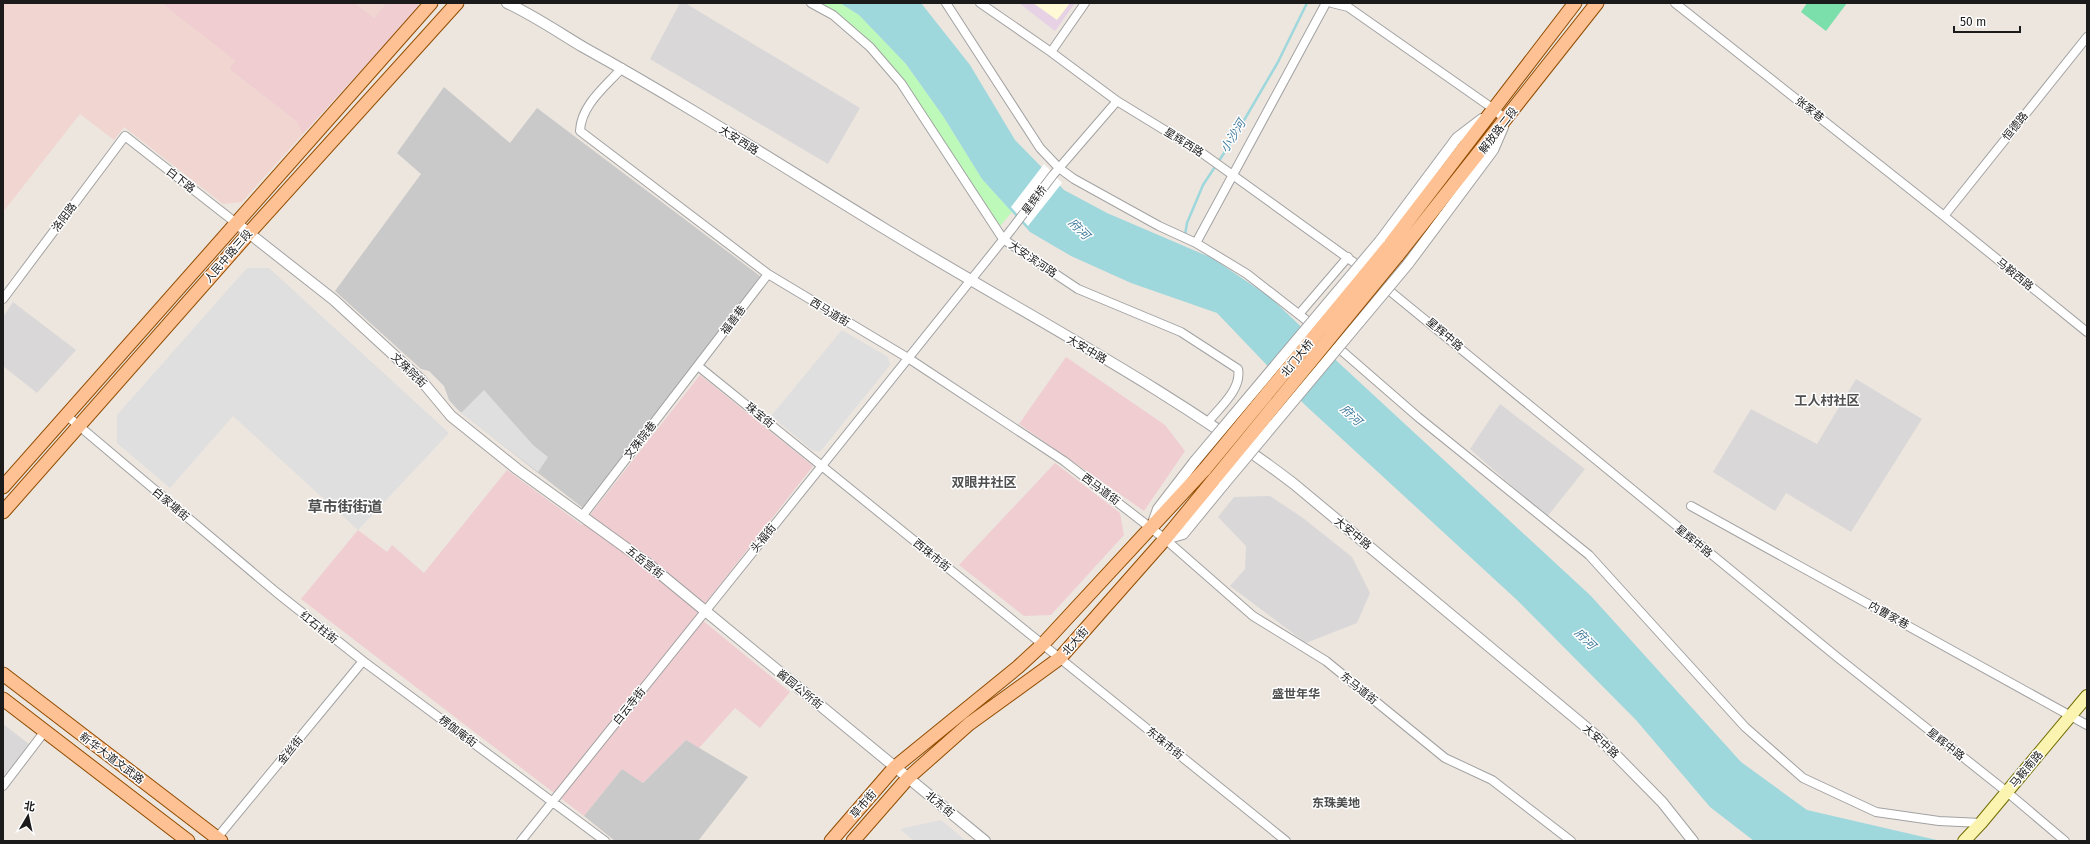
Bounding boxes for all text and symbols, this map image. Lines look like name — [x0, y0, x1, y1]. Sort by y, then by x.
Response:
scale bar — [1954, 8, 2020, 34]
text: 50 m — [1960, 15, 1986, 29]
street label: 张家巷 — [1793, 94, 1827, 125]
street label: 解放路二段 — [1476, 105, 1520, 156]
street label: 恒德路 — [2000, 109, 2031, 143]
water label: 小沙河 — [1218, 115, 1250, 155]
street label: 大安西路 — [717, 123, 761, 158]
street label: 星辉西路 — [1162, 125, 1206, 160]
street label: 白下路 — [164, 165, 198, 196]
street label: 星辉桥 — [1019, 183, 1050, 217]
street label: 洛阳路 — [49, 200, 80, 234]
water label: 府河 — [1066, 216, 1094, 244]
street label: 人民中路三段 — [202, 227, 255, 285]
street label: 大安滨河路 — [1006, 239, 1059, 280]
street label: 马鞍西路 — [1993, 255, 2036, 293]
street label: 西马道街 — [808, 296, 852, 329]
street label: 福善巷 — [718, 303, 749, 337]
street label: 星辉中路 — [1424, 315, 1466, 354]
street label: 大安中路 — [1064, 333, 1109, 366]
street label: 北门大桥 — [1278, 337, 1316, 380]
street label: 文殊院街 — [388, 350, 429, 390]
district label: 工人村社区 — [1794, 393, 1860, 408]
street label: 珠宝街 — [743, 400, 777, 431]
water label: 府河 — [1337, 402, 1366, 430]
street label: 文殊院巷 — [622, 419, 659, 462]
street label: 西马道街 — [1079, 471, 1122, 508]
district label: 双眼井社区 — [951, 475, 1017, 490]
street label: 白家塘街 — [150, 485, 192, 524]
district label: 草市街街道 — [307, 498, 383, 516]
street label: 大安中路 — [1331, 514, 1374, 552]
street label: 头福街 — [748, 521, 779, 555]
street label: 星辉中路 — [1672, 522, 1715, 560]
street label: 西珠市街 — [910, 536, 953, 574]
street label: 五岳宫街 — [623, 544, 666, 581]
street label: 内曹家巷 — [1866, 599, 1911, 632]
street label: 红石柱街 — [297, 609, 340, 646]
street label: 北大街 — [1060, 625, 1091, 658]
water label: 府河 — [1572, 626, 1600, 654]
street label: 酱园公所街 — [774, 667, 825, 712]
street label: 东马道街 — [1337, 669, 1380, 707]
street label: 白云寺街 — [610, 685, 648, 728]
district label: 盛世年华 — [1272, 687, 1320, 701]
street label: 楞伽庵街 — [436, 713, 479, 750]
street label: 大安中路 — [1580, 722, 1621, 761]
street label: 东珠市街 — [1143, 724, 1186, 762]
street label: 星辉中路 — [1924, 726, 1967, 763]
street label: 新华大道文武路 — [77, 730, 146, 787]
street label: 金丝街 — [275, 733, 306, 767]
street label: 马鞍南路 — [2007, 748, 2046, 790]
street label: 草市街 — [848, 788, 879, 821]
street label: 北东街 — [923, 789, 956, 820]
north arrow — [8, 796, 48, 836]
district label: 东珠美地 — [1312, 796, 1360, 810]
text: 北 — [23, 799, 36, 814]

